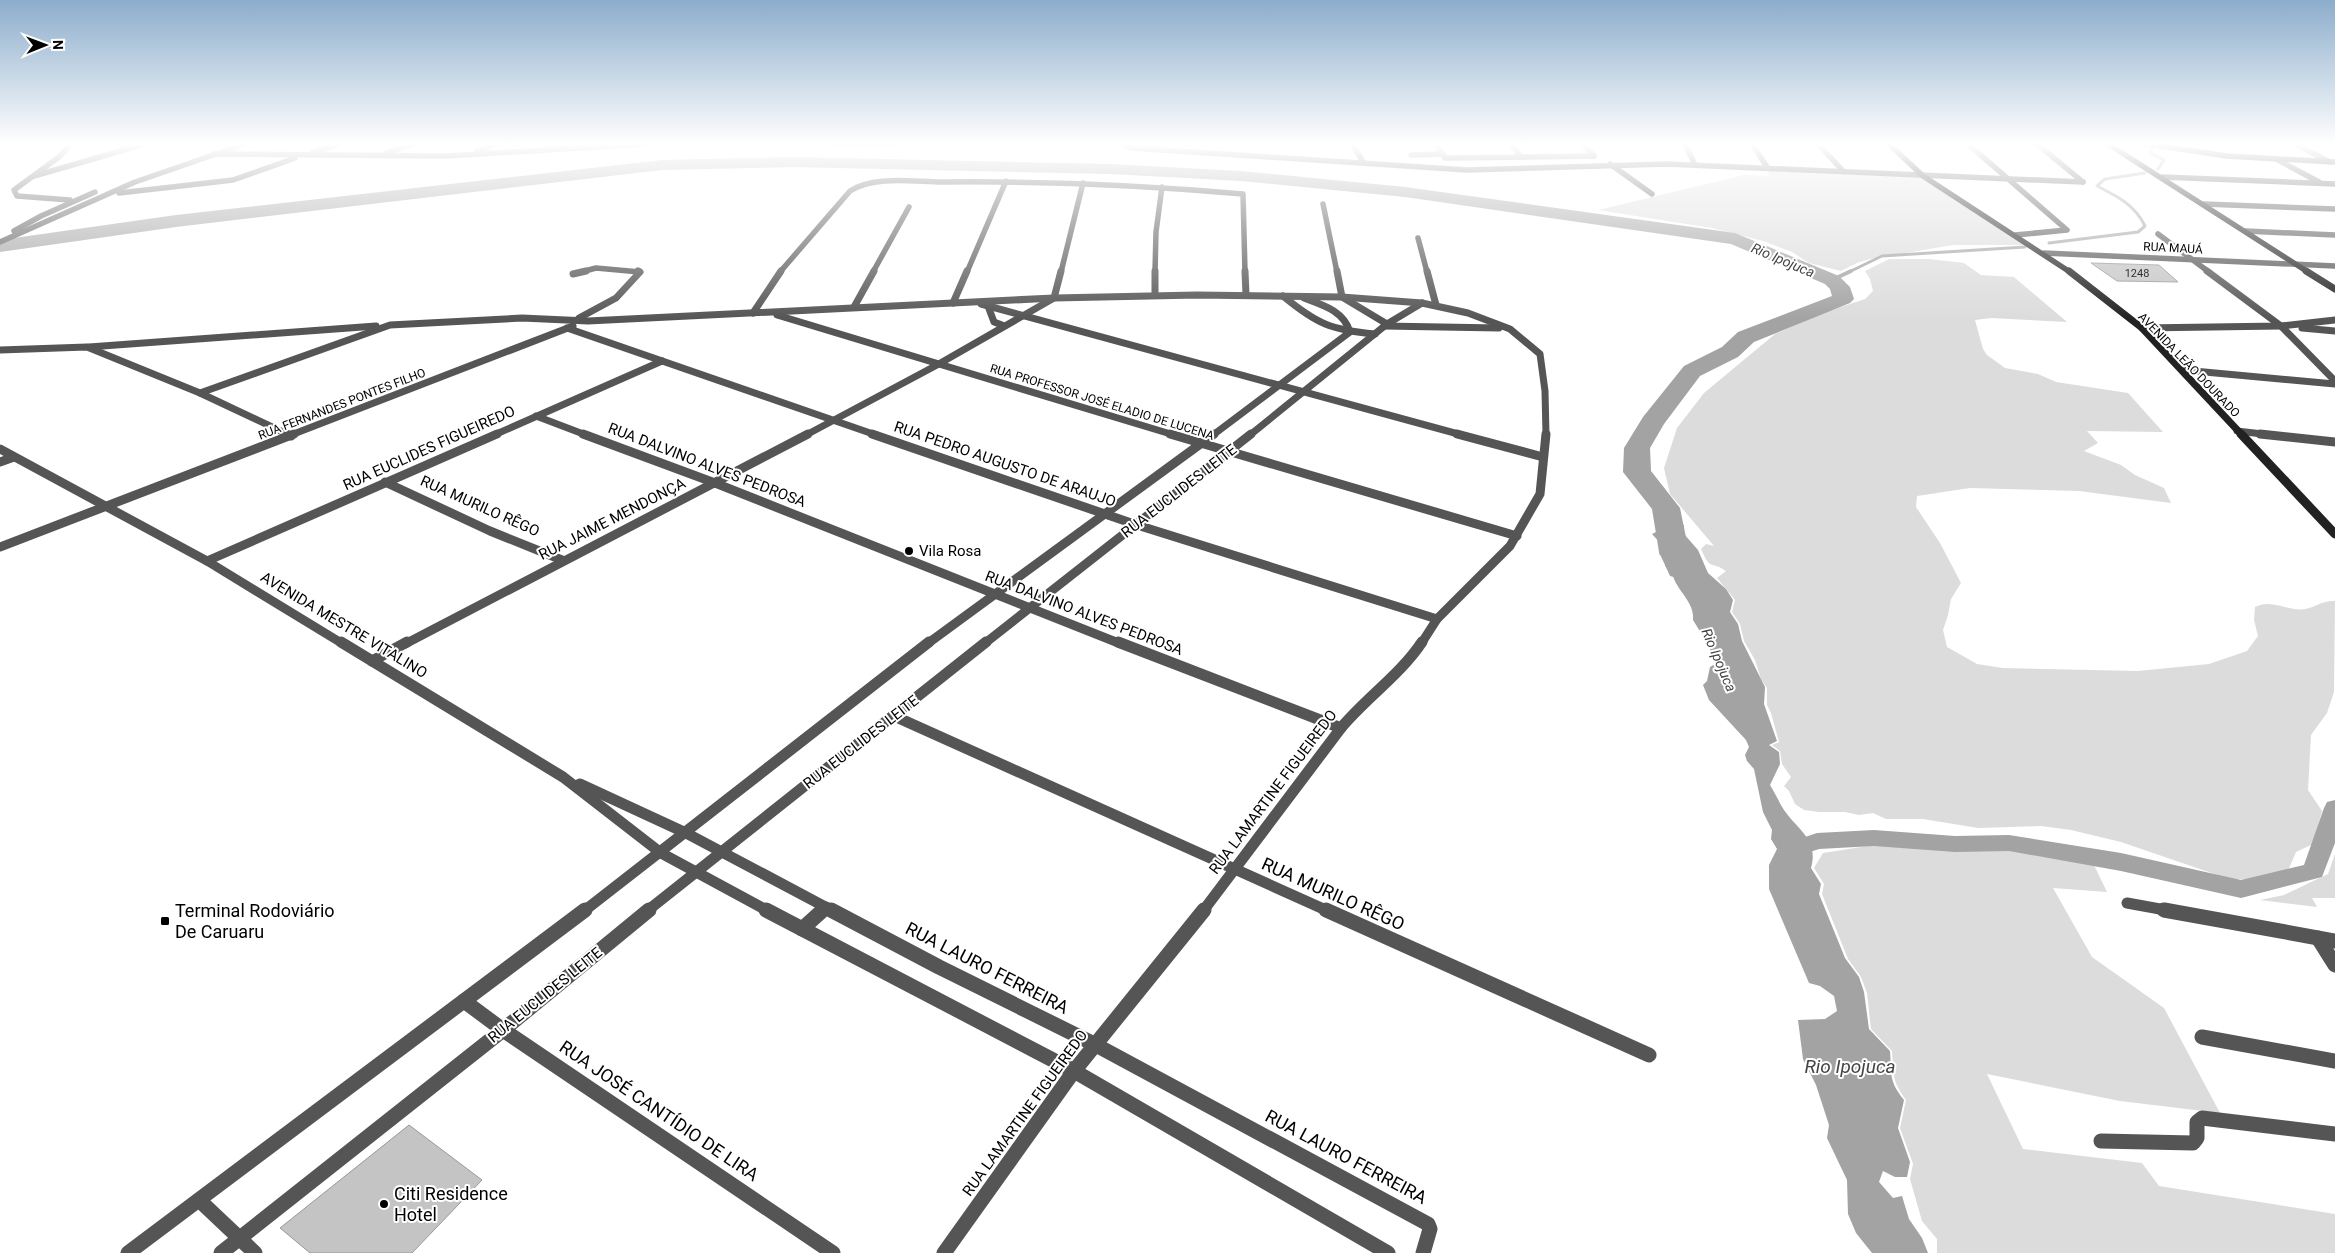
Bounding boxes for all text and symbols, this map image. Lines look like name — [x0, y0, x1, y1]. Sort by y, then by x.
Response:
north arrow — [20, 20, 70, 70]
text: N — [50, 40, 66, 50]
street label: RUA MAUÁ — [2143, 238, 2203, 257]
water label: Rio Ipojuca — [1749, 240, 1817, 280]
house number: 1248 — [2125, 267, 2149, 280]
street label: AVENIDA LEÃO DOURADO — [2135, 308, 2244, 420]
street label: RUA PROFESSOR JOSÉ ELADIO DE LUCENA — [988, 360, 1216, 443]
street label: RUA FERNANDES PONTES FILHO — [256, 366, 428, 442]
street label: RUA EUCLIDES FIGUEIREDO — [340, 402, 518, 494]
street label: RUA PEDRO AUGUSTO DE ARAUJO — [892, 417, 1118, 511]
street label: RUA DALVINO ALVES PEDROSA — [606, 419, 809, 511]
street label: RUA EUCLIDES LEITE — [1118, 440, 1241, 542]
street label: RUA MURILO RÊGO — [418, 472, 542, 540]
street label: RUA JAIME MENDONÇA — [536, 474, 689, 564]
place label: Vila Rosa — [919, 542, 981, 560]
marker: Vila Rosa — [903, 545, 915, 557]
street label: RUA DALVINO ALVES PEDROSA — [983, 567, 1186, 659]
street label: AVENIDA MESTRE VITALINO — [258, 568, 430, 682]
water label: Rio Ipojuca — [1699, 626, 1739, 694]
street label: RUA EUCLIDES LEITE — [800, 691, 923, 793]
street label: RUA LAMARTINE FIGUEIREDO — [1205, 706, 1341, 878]
street label: RUA MURILO RÊGO — [1259, 853, 1408, 934]
place label: Terminal Rodoviário De Caruaru — [175, 900, 335, 942]
marker: Terminal Rodoviário De Caruaru — [159, 915, 171, 927]
street label: RUA LAURO FERREIRA — [902, 917, 1072, 1018]
street label: RUA EUCLIDES LEITE — [484, 943, 606, 1046]
street label: RUA LAMARTINE FIGUEIREDO — [959, 1026, 1091, 1200]
street label: RUA JOSÉ CANTÍDIO DE LIRA — [556, 1036, 763, 1185]
water label: Rio Ipojuca — [1804, 1055, 1896, 1078]
street label: RUA LAURO FERREIRA — [1262, 1105, 1431, 1208]
place label: Citi Residence Hotel — [394, 1183, 508, 1225]
marker: Citi Residence Hotel — [378, 1198, 390, 1210]

